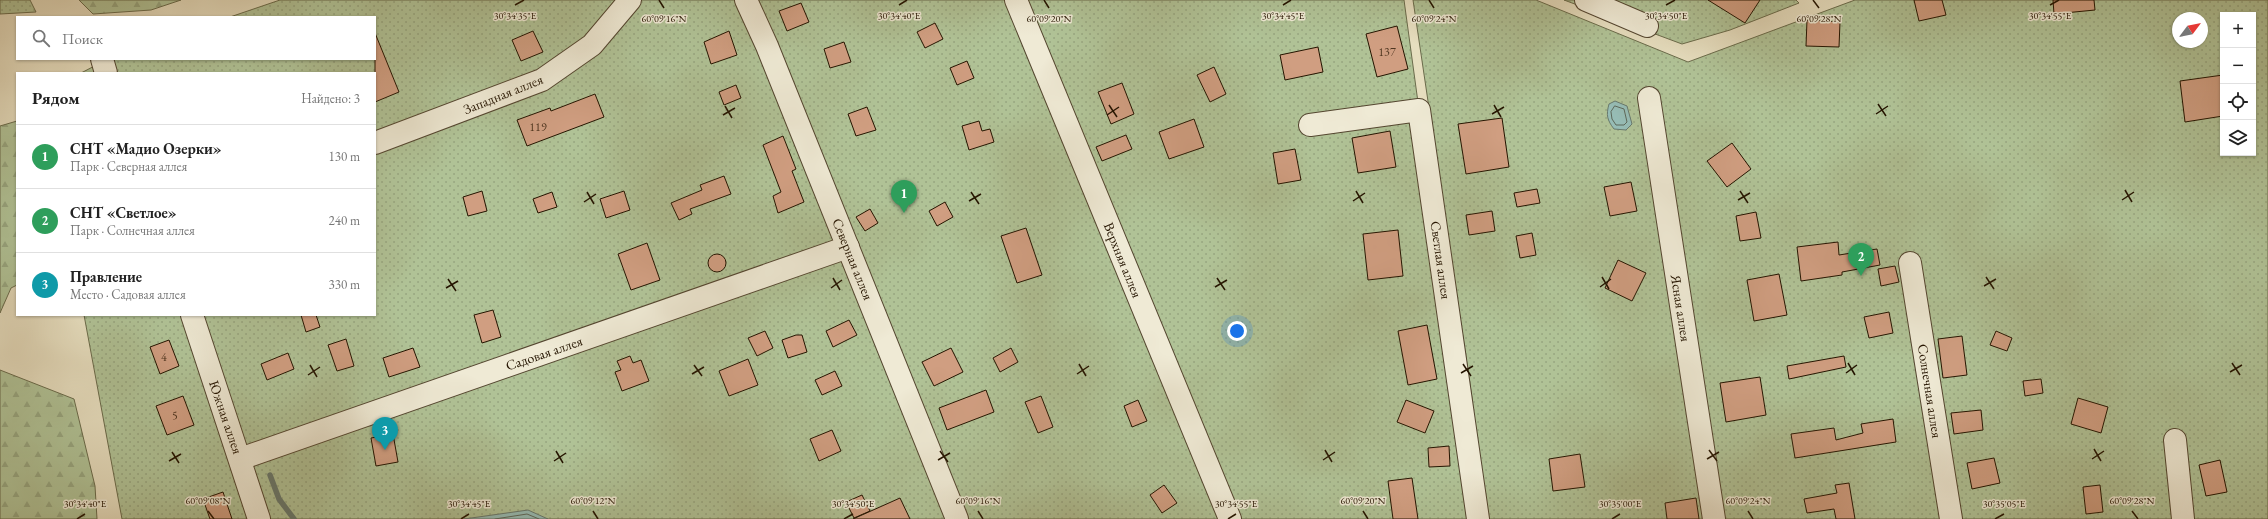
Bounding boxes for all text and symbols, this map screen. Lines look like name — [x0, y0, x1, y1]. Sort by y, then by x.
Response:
text: 30°34'35"E — [494, 9, 537, 22]
text: 30°34'40"E — [878, 9, 921, 22]
text: 30°34'45"E — [1262, 9, 1305, 22]
text: 30°34'50"E — [1645, 9, 1688, 22]
text: 30°34'55"E — [2029, 9, 2072, 22]
text: 60°09'16"N — [642, 12, 687, 25]
text: 60°09'20"N — [1027, 12, 1072, 25]
text: 60°09'24"N — [1412, 12, 1457, 25]
text: 60°09'28"N — [1797, 12, 1842, 25]
north arrow — [2172, 12, 2208, 48]
map controls — [2220, 12, 2256, 156]
button: + — [2220, 12, 2256, 48]
search box — [16, 16, 376, 60]
icon: search — [30, 27, 52, 49]
text: Поиск — [62, 29, 103, 48]
house number: 137 — [1378, 44, 1396, 60]
button: − — [2220, 48, 2256, 84]
street label: Западная аллея — [460, 70, 546, 118]
button: locate — [2220, 84, 2256, 120]
text: Рядом — [32, 87, 80, 109]
text: Найдено: 3 — [301, 90, 360, 107]
house number: 119 — [529, 119, 547, 135]
button: layers — [2220, 120, 2256, 156]
text: СНТ «Мадио Озерки» — [70, 139, 222, 158]
text: 1 — [42, 148, 48, 165]
text: 130 m — [329, 148, 360, 165]
text: Парк · Северная аллея — [70, 158, 187, 175]
pin: 1 — [891, 180, 917, 213]
text: СНТ «Светлое» — [70, 203, 177, 222]
text: 2 — [42, 212, 48, 229]
text: 240 m — [329, 212, 360, 229]
street label: Северная аллея — [828, 215, 878, 303]
street label: Верхняя аллея — [1100, 220, 1146, 300]
street label: Светлая аллея — [1427, 220, 1455, 300]
text: Парк · Солнечная аллея — [70, 222, 195, 239]
pin: 2 — [1848, 243, 1874, 276]
text: Правление — [70, 267, 142, 286]
street label: Ясная аллея — [1667, 272, 1695, 343]
text: 3 — [42, 276, 48, 293]
text: 330 m — [329, 276, 360, 293]
text: Место · Садовая аллея — [70, 286, 186, 303]
your location — [1227, 321, 1247, 341]
street label: Садовая аллея — [503, 331, 585, 375]
street label: Солнечная аллея — [1914, 343, 1946, 439]
house number: 4 — [161, 349, 167, 365]
street label: Южная аллея — [205, 378, 247, 456]
house number: 5 — [172, 407, 178, 423]
pin: 3 — [372, 417, 398, 450]
text: 60°09'08"N — [186, 494, 231, 507]
text: 60°09'12"N — [571, 494, 616, 507]
text: 60°09'16"N — [956, 494, 1001, 507]
text: 60°09'20"N — [1341, 494, 1386, 507]
text: 60°09'24"N — [1726, 494, 1771, 507]
text: 60°09'28"N — [2110, 494, 2155, 507]
text: 30°34'40"E — [64, 497, 107, 510]
text: 30°34'45"E — [448, 497, 491, 510]
text: 30°34'50"E — [832, 497, 875, 510]
text: 30°34'55"E — [1215, 497, 1258, 510]
text: 30°35'00"E — [1599, 497, 1642, 510]
text: 30°35'05"E — [1983, 497, 2026, 510]

